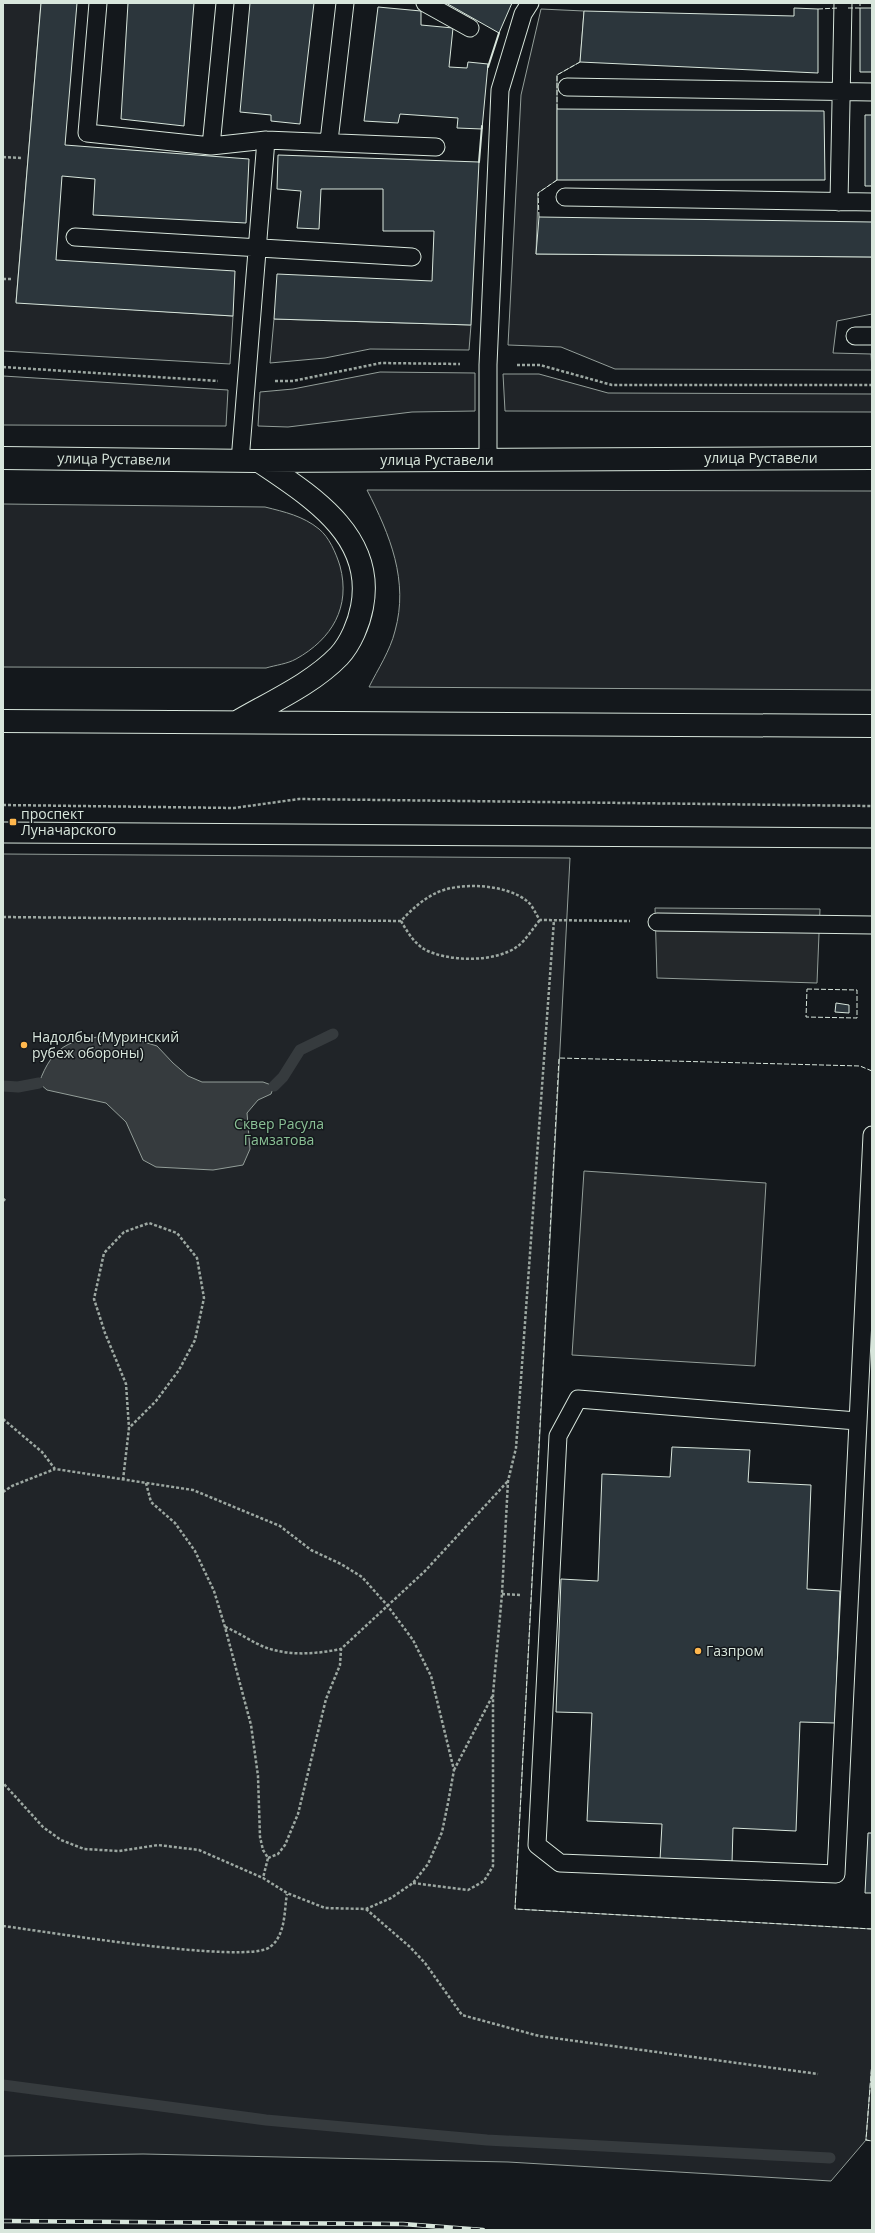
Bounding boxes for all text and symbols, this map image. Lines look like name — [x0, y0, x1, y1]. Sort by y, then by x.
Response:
street label: улица Руставели — [57, 448, 171, 469]
street label: улица Руставели — [704, 448, 818, 467]
street label: улица Руставели — [380, 450, 494, 469]
place label: проспект Луначарского — [21, 804, 116, 839]
marker: проспект Луначарского — [8, 817, 18, 827]
place label: Надолбы (Муринский рубеж обороны) — [32, 1027, 179, 1062]
marker: Надолбы (Муринский рубеж обороны) — [19, 1040, 29, 1050]
park label: Сквер Расула Гамзатова — [234, 1114, 324, 1149]
place label: Газпром — [706, 1641, 764, 1660]
marker: Газпром — [693, 1646, 703, 1656]

